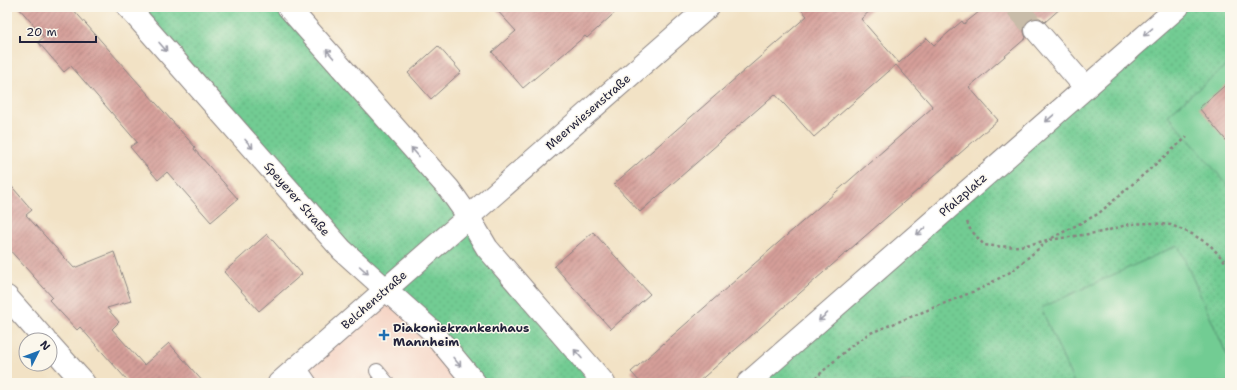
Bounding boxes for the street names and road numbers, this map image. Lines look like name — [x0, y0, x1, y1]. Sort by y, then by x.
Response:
street label: Meerwiesenstraße — [542, 70, 634, 153]
street label: Speyerer Straße — [260, 159, 334, 240]
street label: Pfalzplatz — [936, 170, 990, 220]
street label: Belchenstraße — [338, 267, 410, 333]

